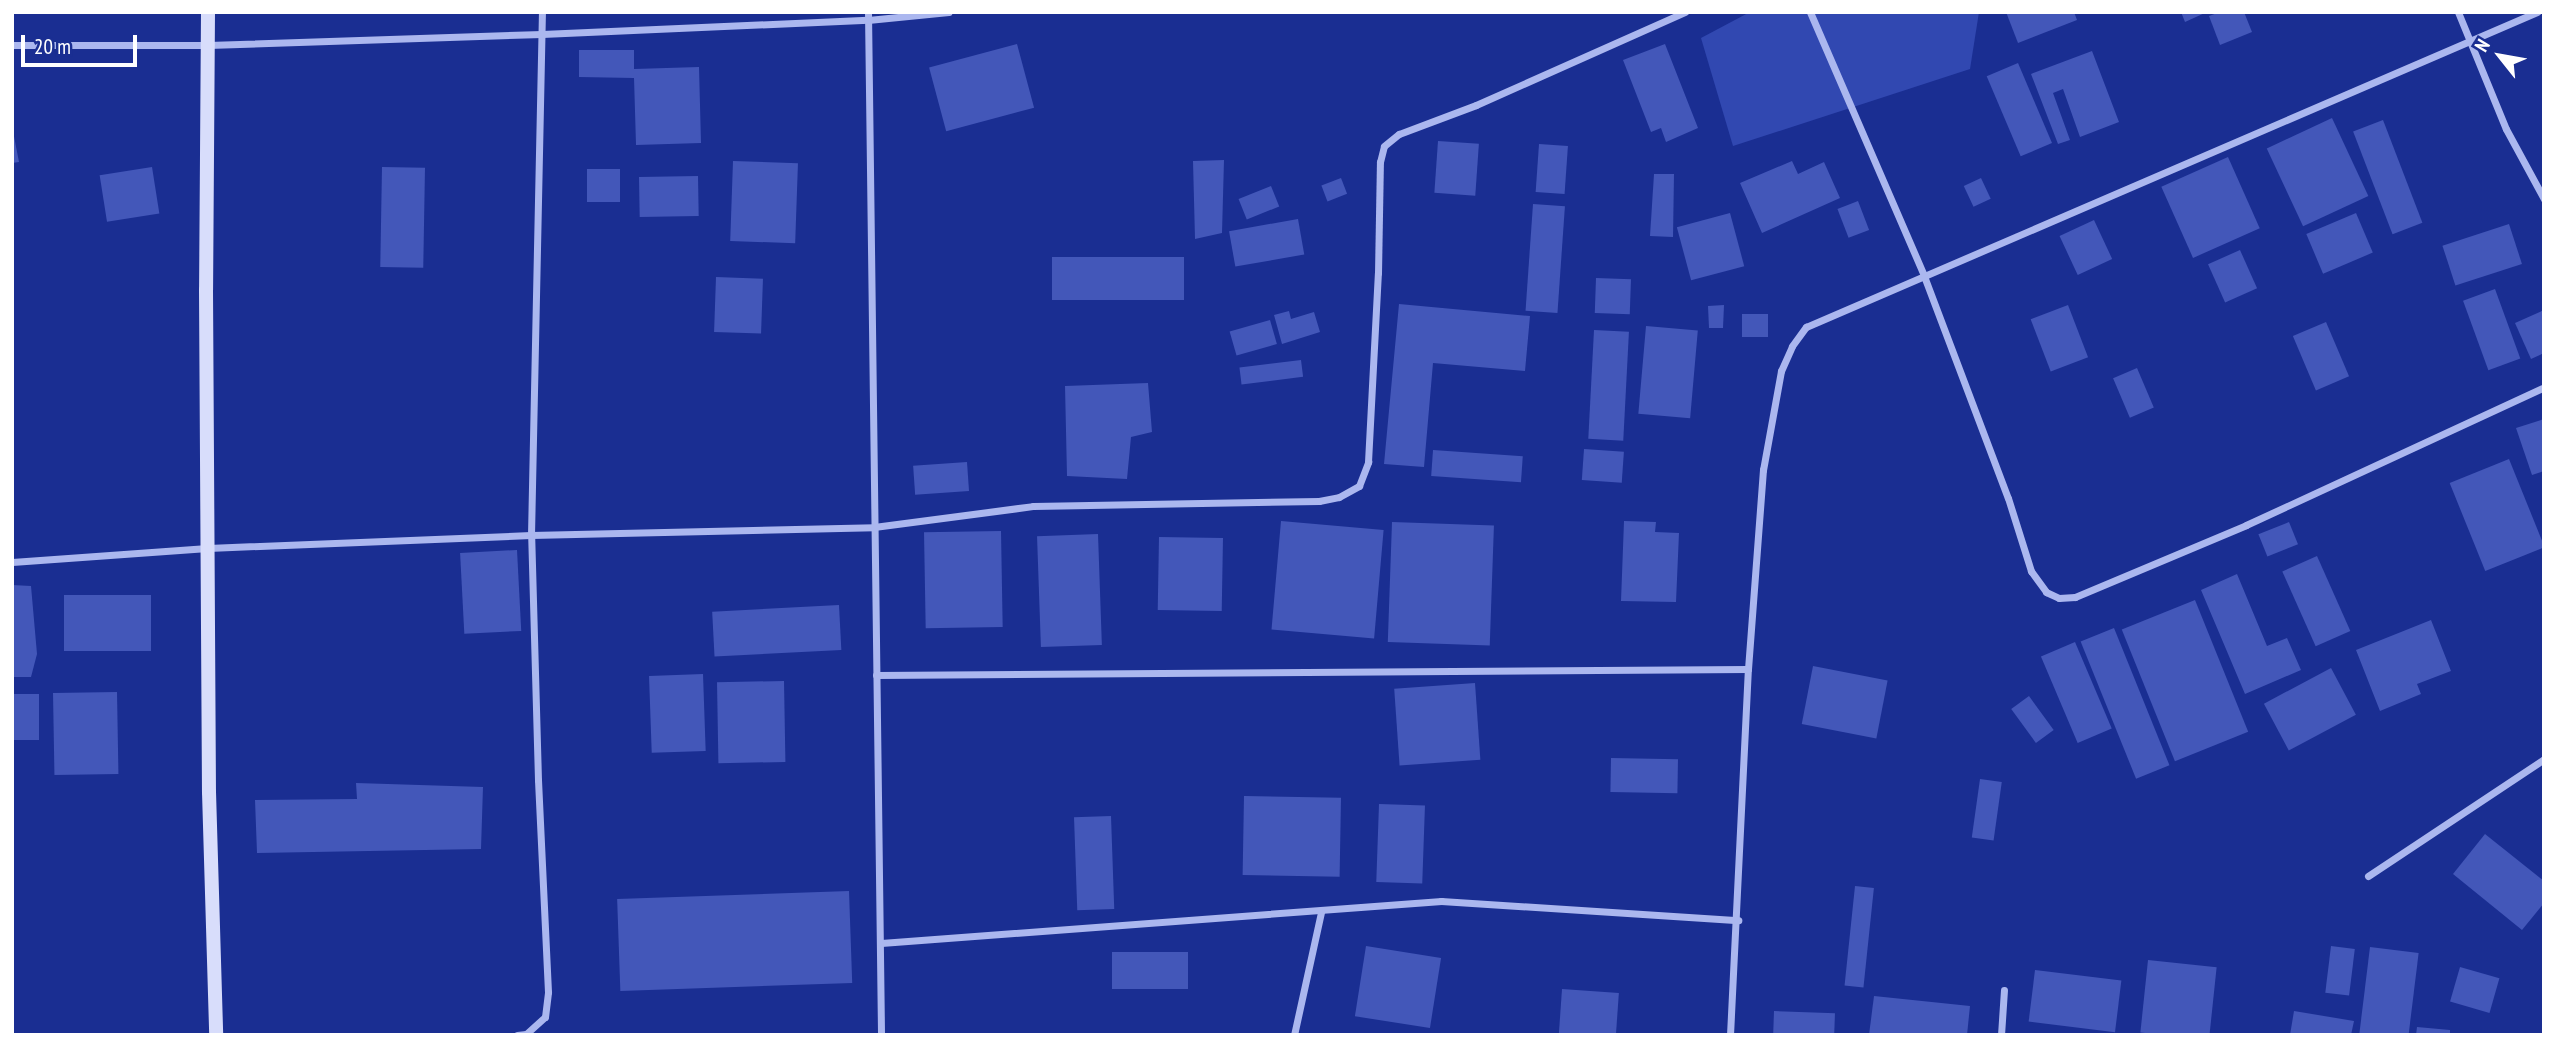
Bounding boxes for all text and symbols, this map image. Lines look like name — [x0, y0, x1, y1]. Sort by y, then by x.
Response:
scale bar — [24, 21, 140, 65]
north arrow — [2465, 21, 2535, 91]
text: 20 m — [34, 33, 71, 60]
text: N — [2469, 35, 2495, 56]

